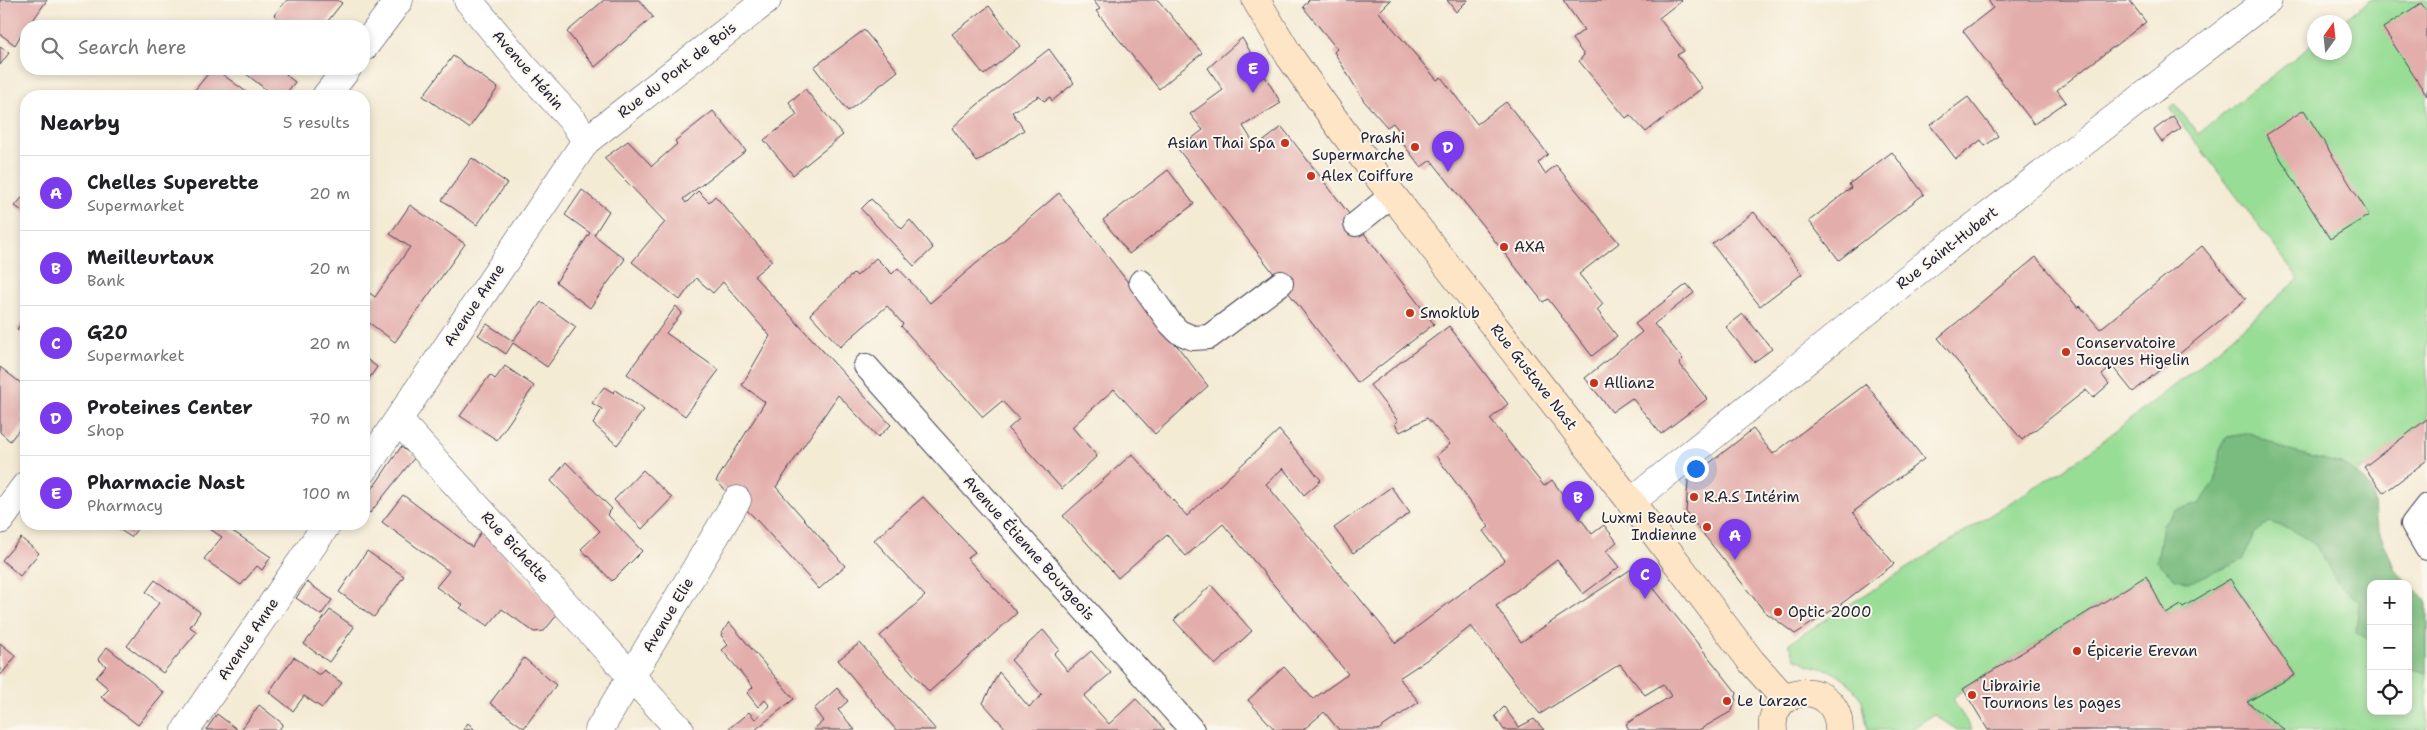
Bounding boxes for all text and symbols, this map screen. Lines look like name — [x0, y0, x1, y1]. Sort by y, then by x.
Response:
north arrow — [2307, 15, 2352, 60]
street label: Rue du Pont de Bois — [614, 17, 740, 123]
search box — [20, 20, 370, 75]
street label: Avenue Hénin — [488, 26, 568, 114]
icon: search — [38, 34, 66, 62]
text: Search here — [78, 35, 187, 60]
pin: E — [1237, 52, 1269, 93]
text: Nearby — [40, 109, 120, 137]
text: 5 results — [283, 112, 350, 133]
place label: Prashi Supermarche — [1312, 128, 1405, 165]
pin: D — [1432, 131, 1464, 172]
place label: Asian Thai Spa — [1167, 133, 1276, 153]
marker: Asian Thai Spa — [1279, 137, 1291, 149]
marker: Prashi Supermarche — [1409, 141, 1421, 153]
place label: Alex Coiffure — [1321, 166, 1414, 186]
text: Chelles Superette — [87, 170, 259, 195]
marker: Alex Coiffure — [1305, 170, 1317, 182]
text: A — [50, 183, 62, 204]
text: 20 m — [309, 183, 350, 204]
text: Supermarket — [87, 195, 184, 216]
street label: Rue Saint-Hubert — [1892, 202, 2002, 294]
place label: AXA — [1514, 237, 1545, 257]
marker: AXA — [1498, 241, 1510, 253]
text: Meilleurtaux — [87, 245, 214, 270]
text: B — [51, 258, 61, 279]
text: 20 m — [309, 258, 350, 279]
street label: Avenue Anne — [439, 260, 509, 350]
text: Bank — [87, 270, 125, 291]
place label: Smoklub — [1420, 303, 1480, 323]
marker: Smoklub — [1404, 307, 1416, 319]
text: G20 — [87, 320, 128, 345]
street label: Rue Gustave Nast — [1486, 320, 1582, 434]
text: C — [51, 333, 61, 354]
text: 20 m — [309, 333, 350, 354]
place label: Conservatoire Jacques Higelin — [2076, 333, 2190, 370]
text: Supermarket — [87, 345, 184, 366]
marker: Conservatoire Jacques Higelin — [2060, 346, 2072, 358]
place label: Allianz — [1604, 373, 1655, 393]
marker: Allianz — [1588, 377, 1600, 389]
text: Proteines Center — [87, 395, 253, 420]
text: D — [50, 408, 62, 429]
text: 70 m — [309, 408, 350, 429]
text: Shop — [87, 420, 124, 441]
your location — [1683, 456, 1709, 482]
text: Pharmacie Nast — [87, 470, 245, 495]
street label: Avenue Étienne Bourgeois — [959, 471, 1100, 625]
pin: B — [1562, 481, 1594, 522]
text: E — [51, 483, 61, 504]
text: 100 m — [302, 483, 350, 504]
place label: R.A.S Intérim — [1704, 487, 1800, 507]
marker: R.A.S Intérim — [1688, 491, 1700, 503]
text: Pharmacy — [87, 495, 163, 516]
street label: Rue Bichette — [477, 507, 553, 587]
place label: Luxmi Beaute Indienne — [1601, 508, 1697, 545]
pin: A — [1719, 519, 1751, 560]
marker: Luxmi Beaute Indienne — [1701, 521, 1713, 533]
pin: C — [1629, 558, 1661, 599]
street label: Avenue Elie — [638, 574, 698, 656]
map controls — [2367, 580, 2412, 715]
button: + — [2367, 580, 2412, 625]
street label: Avenue Anne — [213, 594, 283, 684]
place label: Optic 2000 — [1788, 602, 1871, 622]
marker: Optic 2000 — [1772, 606, 1784, 618]
button: − — [2367, 625, 2412, 670]
place label: Épicerie Erevan — [2087, 640, 2197, 661]
marker: Épicerie Erevan — [2071, 645, 2083, 657]
button: locate — [2367, 670, 2412, 715]
place label: Librairie Tournons les pages — [1982, 676, 2121, 713]
marker: Librairie Tournons les pages — [1966, 689, 1978, 701]
place label: Le Larzac — [1737, 691, 1808, 711]
marker: Le Larzac — [1721, 695, 1733, 707]

